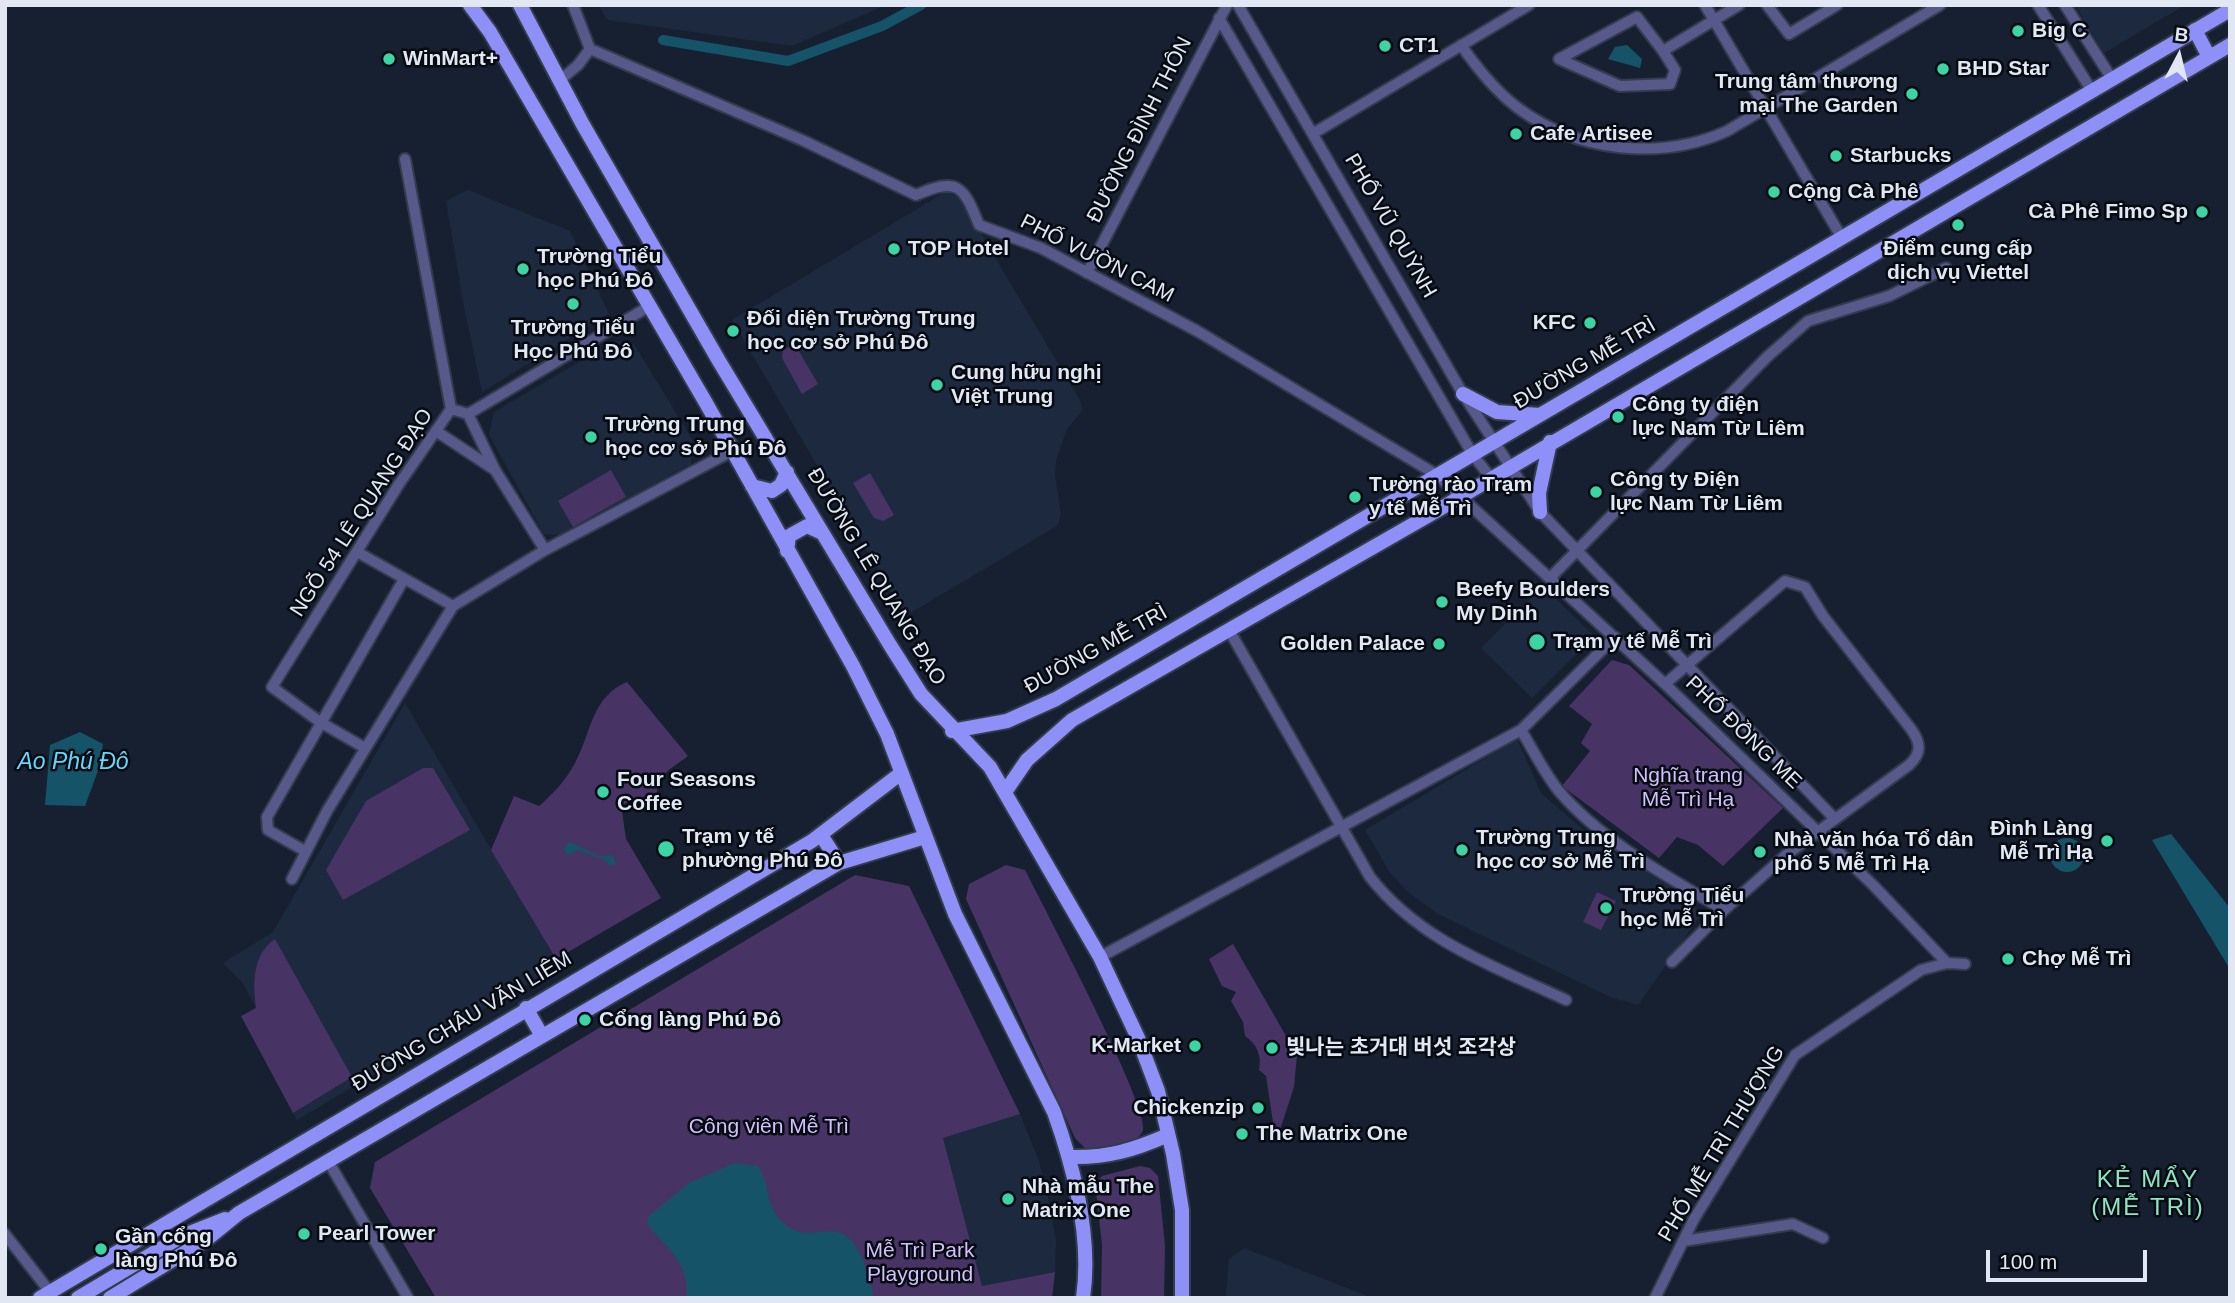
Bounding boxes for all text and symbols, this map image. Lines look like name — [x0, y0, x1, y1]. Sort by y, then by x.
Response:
place label: Big C — [2032, 18, 2087, 44]
north arrow — [2144, 21, 2214, 91]
marker: Big C — [2010, 23, 2026, 39]
text: B — [2174, 23, 2190, 46]
street label: ĐƯỜNG ĐÌNH THÔN — [1082, 33, 1198, 227]
place label: CT1 — [1399, 33, 1439, 59]
marker: CT1 — [1377, 38, 1393, 54]
place label: WinMart+ — [403, 46, 498, 72]
marker: WinMart+ — [381, 51, 397, 67]
place label: BHD Star — [1957, 56, 2049, 82]
marker: BHD Star — [1935, 61, 1951, 77]
place label: Trung tâm thương mại The Garden — [1715, 69, 1898, 119]
marker: Trung tâm thương mại The Garden — [1904, 86, 1920, 102]
place label: Cafe Artisee — [1530, 121, 1653, 147]
marker: Cafe Artisee — [1508, 126, 1524, 142]
place label: Starbucks — [1850, 143, 1952, 169]
marker: Starbucks — [1828, 148, 1844, 164]
street label: PHỐ VŨ QUỲNH — [1339, 149, 1441, 303]
place label: Cộng Cà Phê — [1788, 179, 1919, 205]
marker: Cộng Cà Phê — [1766, 184, 1782, 200]
place label: Cà Phê Fimo Sp — [2028, 199, 2188, 225]
marker: Cà Phê Fimo Sp — [2194, 204, 2210, 220]
street label: PHỐ VƯỜN CAM — [1016, 209, 1178, 309]
marker: Điểm cung cấp dịch vụ Viettel — [1950, 217, 1966, 233]
place label: TOP Hotel — [908, 236, 1009, 262]
place label: Điểm cung cấp dịch vụ Viettel — [1883, 236, 2033, 286]
marker: TOP Hotel — [886, 241, 902, 257]
place label: Trường Tiểu học Phú Đô — [537, 244, 661, 294]
marker: Trường Tiểu học Phú Đô — [515, 261, 531, 277]
marker: Trường Tiểu Học Phú Đô — [565, 296, 581, 312]
place label: Đối diện Trường Trung học cơ sở Phú Đô — [747, 306, 975, 356]
place label: KFC — [1533, 310, 1576, 336]
street label: ĐƯỜNG MỄ TRÌ — [1510, 313, 1660, 415]
place label: Trường Tiểu Học Phú Đô — [511, 315, 635, 365]
marker: KFC — [1582, 315, 1598, 331]
marker: Đối diện Trường Trung học cơ sở Phú Đô — [725, 323, 741, 339]
place label: Cung hữu nghị Việt Trung — [951, 360, 1101, 410]
marker: Cung hữu nghị Việt Trung — [929, 377, 945, 393]
place label: Công ty điện lực Nam Từ Liêm — [1632, 392, 1805, 442]
street label: NGÕ 54 LÊ QUANG ĐẠO — [285, 404, 439, 622]
marker: Công ty điện lực Nam Từ Liêm — [1610, 409, 1626, 425]
place label: Trường Trung học cơ sở Phú Đô — [605, 412, 787, 462]
marker: Trường Trung học cơ sở Phú Đô — [583, 429, 599, 445]
street label: ĐƯỜNG LÊ QUANG ĐẠO — [801, 464, 951, 690]
place label: Công ty Điện lực Nam Từ Liêm — [1610, 467, 1783, 517]
place label: Tường rào Trạm y tế Mễ Trì — [1369, 472, 1532, 522]
marker: Công ty Điện lực Nam Từ Liêm — [1588, 484, 1604, 500]
marker: Tường rào Trạm y tế Mễ Trì — [1347, 489, 1363, 505]
place label: Beefy Boulders My Dinh — [1456, 577, 1610, 627]
marker: Beefy Boulders My Dinh — [1434, 594, 1450, 610]
street label: ĐƯỜNG MỄ TRÌ — [1020, 600, 1172, 700]
place label: Trạm y tế Mễ Trì — [1553, 629, 1712, 655]
place label: Golden Palace — [1280, 631, 1425, 657]
marker: Trạm y tế Mễ Trì — [1527, 632, 1547, 652]
marker: Golden Palace — [1431, 636, 1447, 652]
street label: PHỐ ĐỒNG ME — [1680, 671, 1806, 795]
water label: Ao Phú Đô — [17, 749, 129, 777]
park label: Nghĩa trang Mễ Trì Hạ — [1633, 763, 1743, 813]
place label: Four Seasons Coffee — [617, 767, 756, 817]
marker: Four Seasons Coffee — [595, 784, 611, 800]
place label: Đình Làng Mễ Trì Hạ — [1990, 816, 2093, 866]
place label: Trạm y tế phường Phú Đô — [682, 824, 843, 874]
place label: Trường Trung học cơ sở Mễ Trì — [1476, 825, 1645, 875]
place label: Nhà văn hóa Tổ dân phố 5 Mễ Trì Hạ — [1774, 827, 1974, 877]
marker: Đình Làng Mễ Trì Hạ — [2099, 833, 2115, 849]
marker: Trạm y tế phường Phú Đô — [656, 839, 676, 859]
marker: Trường Trung học cơ sở Mễ Trì — [1454, 842, 1470, 858]
marker: Nhà văn hóa Tổ dân phố 5 Mễ Trì Hạ — [1752, 844, 1768, 860]
place label: Trường Tiểu học Mễ Trì — [1620, 883, 1744, 933]
marker: Trường Tiểu học Mễ Trì — [1598, 900, 1614, 916]
street label: ĐƯỜNG CHÂU VĂN LIÊM — [348, 946, 576, 1098]
place label: Chợ Mễ Trì — [2022, 946, 2131, 972]
marker: Chợ Mễ Trì — [2000, 951, 2016, 967]
place label: Cổng làng Phú Đô — [599, 1007, 781, 1033]
marker: Cổng làng Phú Đô — [577, 1012, 593, 1028]
place label: K-Market — [1091, 1033, 1181, 1059]
place label: 빛나는 초거대 버섯 조각상 — [1286, 1035, 1516, 1061]
marker: K-Market — [1187, 1038, 1203, 1054]
marker: 빛나는 초거대 버섯 조각상 — [1264, 1040, 1280, 1056]
street label: PHỐ MỄ TRÌ THƯỢNG — [1654, 1042, 1790, 1246]
place label: Chickenzip — [1133, 1095, 1244, 1121]
marker: Chickenzip — [1250, 1100, 1266, 1116]
park label: Công viên Mễ Trì — [689, 1114, 849, 1140]
place label: The Matrix One — [1256, 1121, 1408, 1147]
marker: The Matrix One — [1234, 1126, 1250, 1142]
district label: KẺ MẨY (MỄ TRÌ) — [2092, 1166, 2204, 1222]
place label: Nhà mẫu The Matrix One — [1022, 1174, 1154, 1224]
marker: Nhà mẫu The Matrix One — [1000, 1191, 1016, 1207]
place label: Pearl Tower — [318, 1221, 435, 1247]
place label: Gần cổng làng Phú Đô — [115, 1224, 237, 1274]
marker: Pearl Tower — [296, 1226, 312, 1242]
scale bar — [1990, 1236, 2151, 1280]
park label: Mễ Trì Park Playground — [866, 1238, 974, 1288]
marker: Gần cổng làng Phú Đô — [93, 1241, 109, 1257]
text: 100 m — [1999, 1250, 2057, 1273]

